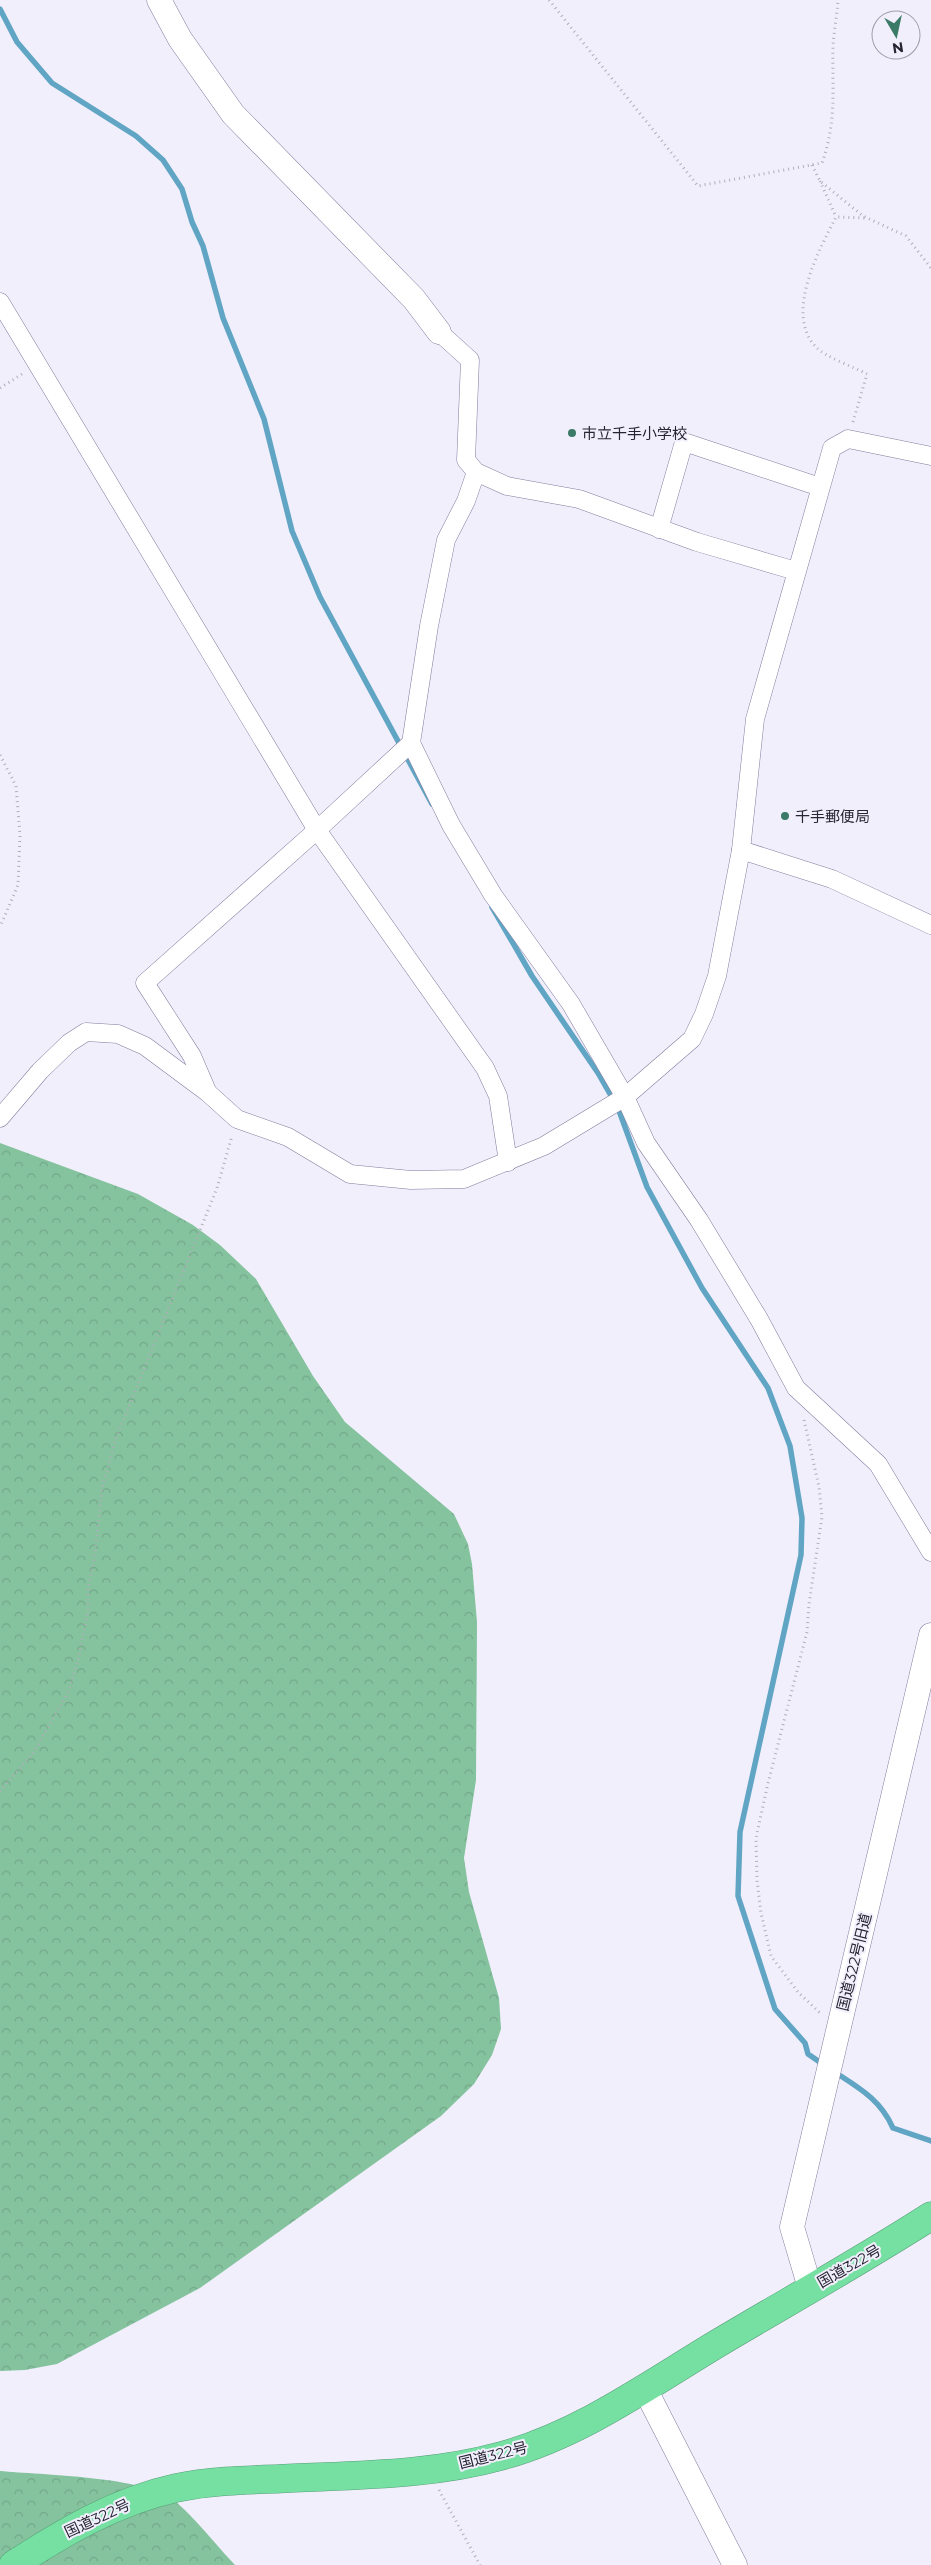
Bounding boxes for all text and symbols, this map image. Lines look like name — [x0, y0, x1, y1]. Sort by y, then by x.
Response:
north arrow — [871, 10, 921, 60]
text: N — [891, 38, 905, 58]
place label: 市立千手小学校 — [582, 424, 687, 443]
marker: 市立千手小学校 — [566, 427, 578, 439]
place label: 千手郵便局 — [795, 807, 870, 826]
marker: 千手郵便局 — [779, 810, 791, 822]
street label: 国道322号旧道 — [833, 1911, 875, 2013]
street label: 国道322号 — [814, 2240, 884, 2292]
street label: 国道322号 — [457, 2437, 529, 2473]
street label: 国道322号 — [61, 2495, 133, 2541]

